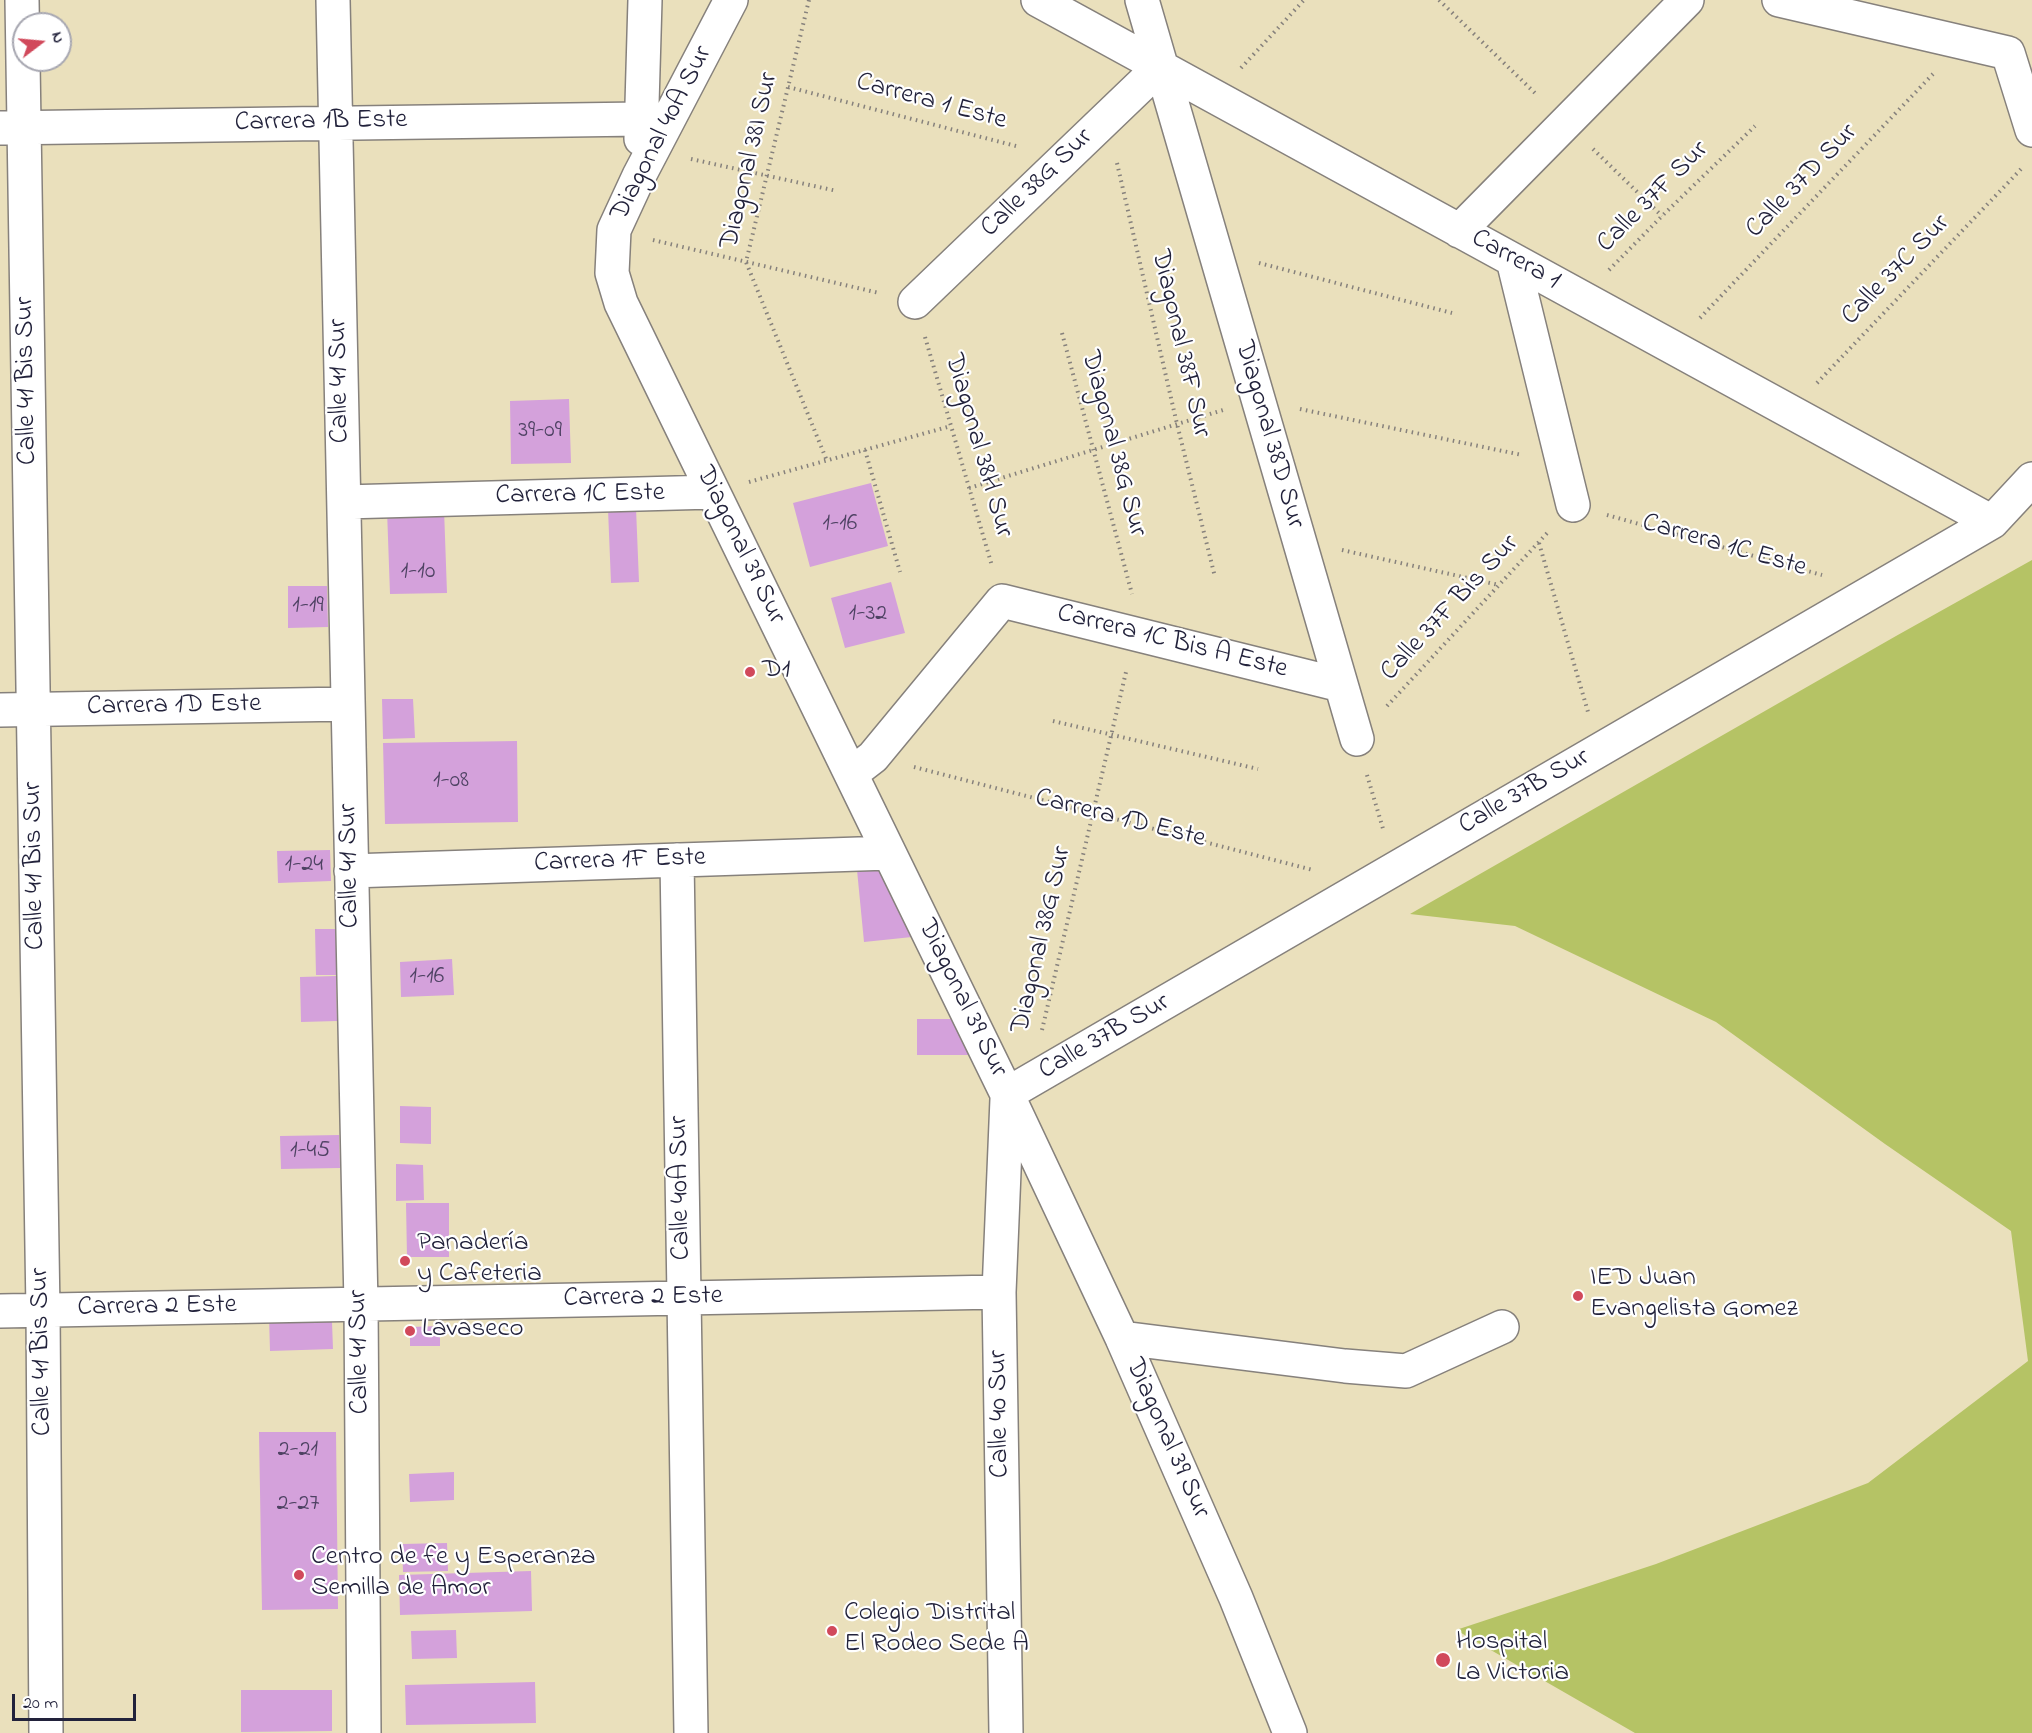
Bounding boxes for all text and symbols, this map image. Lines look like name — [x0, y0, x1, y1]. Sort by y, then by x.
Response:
north arrow — [12, 12, 72, 72]
text: N — [44, 29, 70, 46]
street label: Diagonal 40A Sur — [605, 41, 721, 227]
street label: Carrera 1 Este — [852, 67, 1010, 139]
street label: Diagonal 38I Sur — [715, 70, 787, 252]
street label: Carrera 1B Este — [234, 105, 408, 141]
street label: Calle 37D Sur — [1740, 118, 1866, 246]
street label: Calle 38G Sur — [975, 123, 1101, 245]
street label: Calle 37F Sur — [1591, 135, 1717, 261]
street label: Calle 37C Sur — [1836, 209, 1958, 333]
street label: Carrera 1 — [1465, 223, 1565, 299]
street label: Diagonal 38F Sur — [1142, 247, 1216, 441]
street label: Calle 41 Bis Sur — [10, 297, 46, 465]
street label: Calle 41 Sur — [324, 318, 358, 444]
street label: Diagonal 38D Sur — [1226, 338, 1310, 532]
street label: Diagonal 38G Sur — [1072, 348, 1152, 540]
street label: Diagonal 38H Sur — [935, 351, 1019, 541]
house number: 39-09 — [518, 418, 562, 446]
street label: Diagonal 39 Sur — [687, 462, 791, 630]
street label: Carrera 1C Este — [495, 478, 665, 514]
street label: Carrera 1C Este — [1638, 508, 1810, 586]
house number: 1-16 — [823, 511, 857, 539]
street label: Calle 37F Bis Sur — [1375, 529, 1527, 689]
house number: 1-10 — [401, 559, 435, 587]
house number: 1-19 — [292, 593, 324, 621]
street label: Carrera 1C Bis A Este — [1053, 599, 1291, 687]
house number: 1-32 — [849, 601, 887, 629]
place label: D1 — [762, 656, 790, 688]
marker: D1 — [743, 665, 757, 679]
street label: Carrera 1D Este — [87, 689, 261, 725]
street label: Calle 37B Sur — [1454, 743, 1596, 843]
house number: 1-08 — [433, 768, 469, 796]
street label: Calle 41 Bis Sur — [18, 782, 54, 950]
street label: Carrera 1D Este — [1031, 783, 1209, 857]
street label: Calle 41 Sur — [334, 803, 368, 929]
street label: Carrera 1F Este — [533, 843, 707, 881]
street label: Diagonal 38G Sur — [1006, 843, 1080, 1037]
house number: 1-24 — [285, 852, 323, 880]
street label: Diagonal 39 Sur — [909, 915, 1013, 1083]
house number: 1-16 — [410, 964, 444, 992]
street label: Calle 37B Sur — [1034, 988, 1176, 1088]
street label: Calle 40A Sur — [665, 1115, 699, 1261]
house number: 1-45 — [290, 1138, 330, 1166]
place label: Panadería y Cafeteria — [417, 1229, 542, 1292]
marker: Panadería y Cafeteria — [398, 1254, 412, 1268]
place label: IED Juan Evangelista Gomez — [1590, 1264, 1798, 1327]
street label: Calle 41 Bis Sur — [25, 1268, 61, 1436]
street label: Carrera 2 Este — [563, 1281, 723, 1317]
street label: Calle 41 Sur — [344, 1289, 378, 1415]
marker: IED Juan Evangelista Gomez — [1571, 1289, 1585, 1303]
street label: Carrera 2 Este — [77, 1290, 237, 1326]
place label: Lavaseco — [422, 1315, 523, 1347]
marker: Lavaseco — [403, 1324, 417, 1338]
street label: Calle 40 Sur — [984, 1350, 1018, 1478]
street label: Diagonal 39 Sur — [1116, 1354, 1216, 1524]
house number: 2-21 — [278, 1437, 318, 1465]
house number: 2-27 — [277, 1491, 319, 1519]
place label: Centro de fe y Esperanza Semilla de Amor — [311, 1543, 596, 1606]
marker: Centro de fe y Esperanza Semilla de Amor — [292, 1568, 306, 1582]
place label: Colegio Distrital El Rodeo Sede A — [844, 1599, 1029, 1662]
marker: Colegio Distrital El Rodeo Sede A — [825, 1624, 839, 1638]
place label: Hospital La Victoria — [1456, 1628, 1569, 1691]
marker: Hospital La Victoria — [1434, 1651, 1452, 1669]
scale bar — [15, 1682, 140, 1720]
text: 20 m — [23, 1691, 58, 1717]

